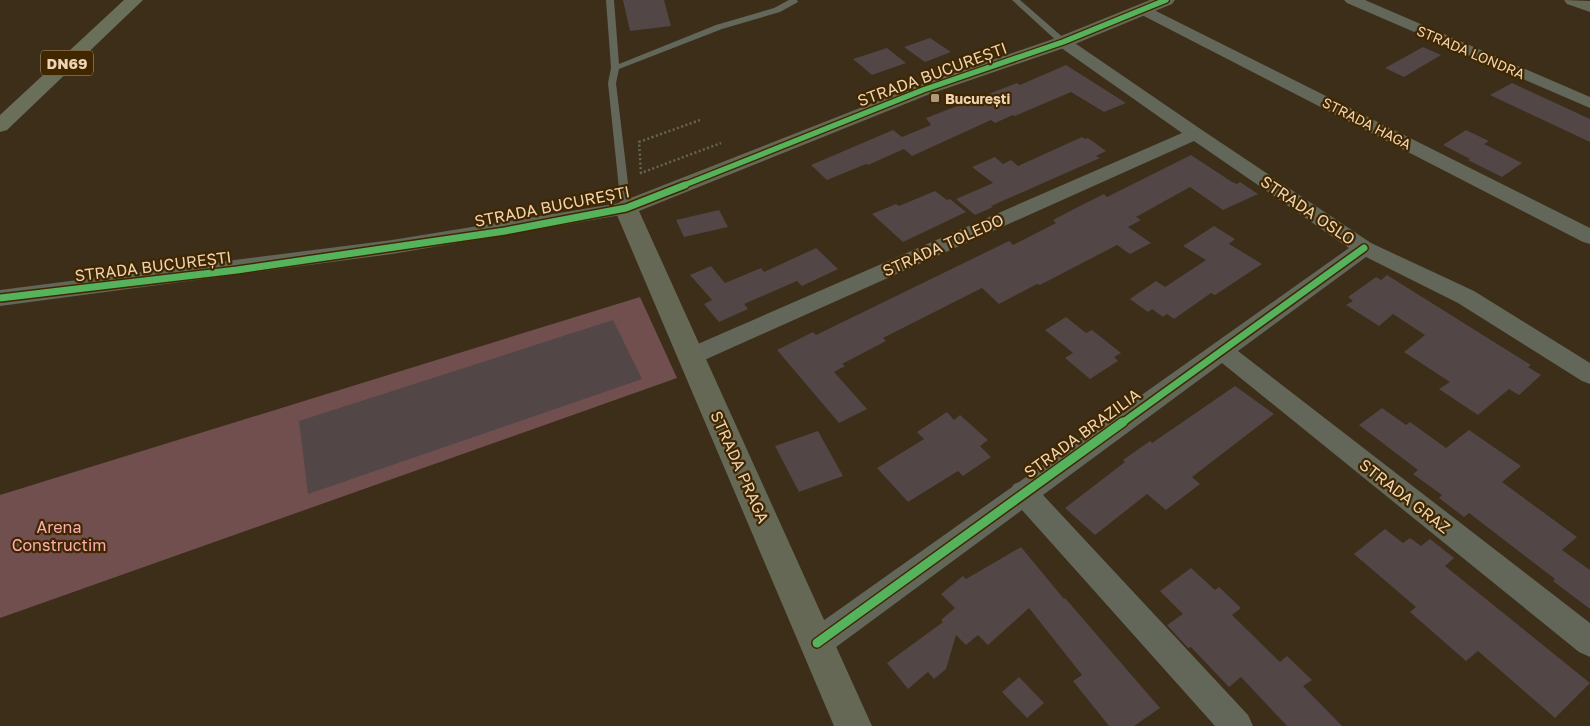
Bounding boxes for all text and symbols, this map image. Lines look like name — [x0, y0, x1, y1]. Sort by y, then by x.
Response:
street label: STRADA LONDRA — [1414, 22, 1528, 83]
street label: STRADA BUCUREȘTI — [854, 38, 1010, 110]
road number: DN69 — [41, 50, 93, 76]
place label: București — [945, 90, 1010, 107]
marker: București — [929, 92, 941, 104]
street label: STRADA HAGA — [1320, 93, 1415, 153]
street label: STRADA OSLO — [1257, 171, 1359, 249]
street label: STRADA BUCUREȘTI — [473, 181, 631, 231]
street label: STRADA TOLEDO — [879, 209, 1007, 281]
street label: STRADA BUCUREȘTI — [73, 246, 233, 286]
street label: STRADA BRAZILIA — [1020, 384, 1144, 482]
street label: STRADA PRAGA — [706, 408, 774, 526]
street label: STRADA GRAZ — [1356, 454, 1454, 538]
park label: Arena Constructim — [12, 517, 106, 555]

